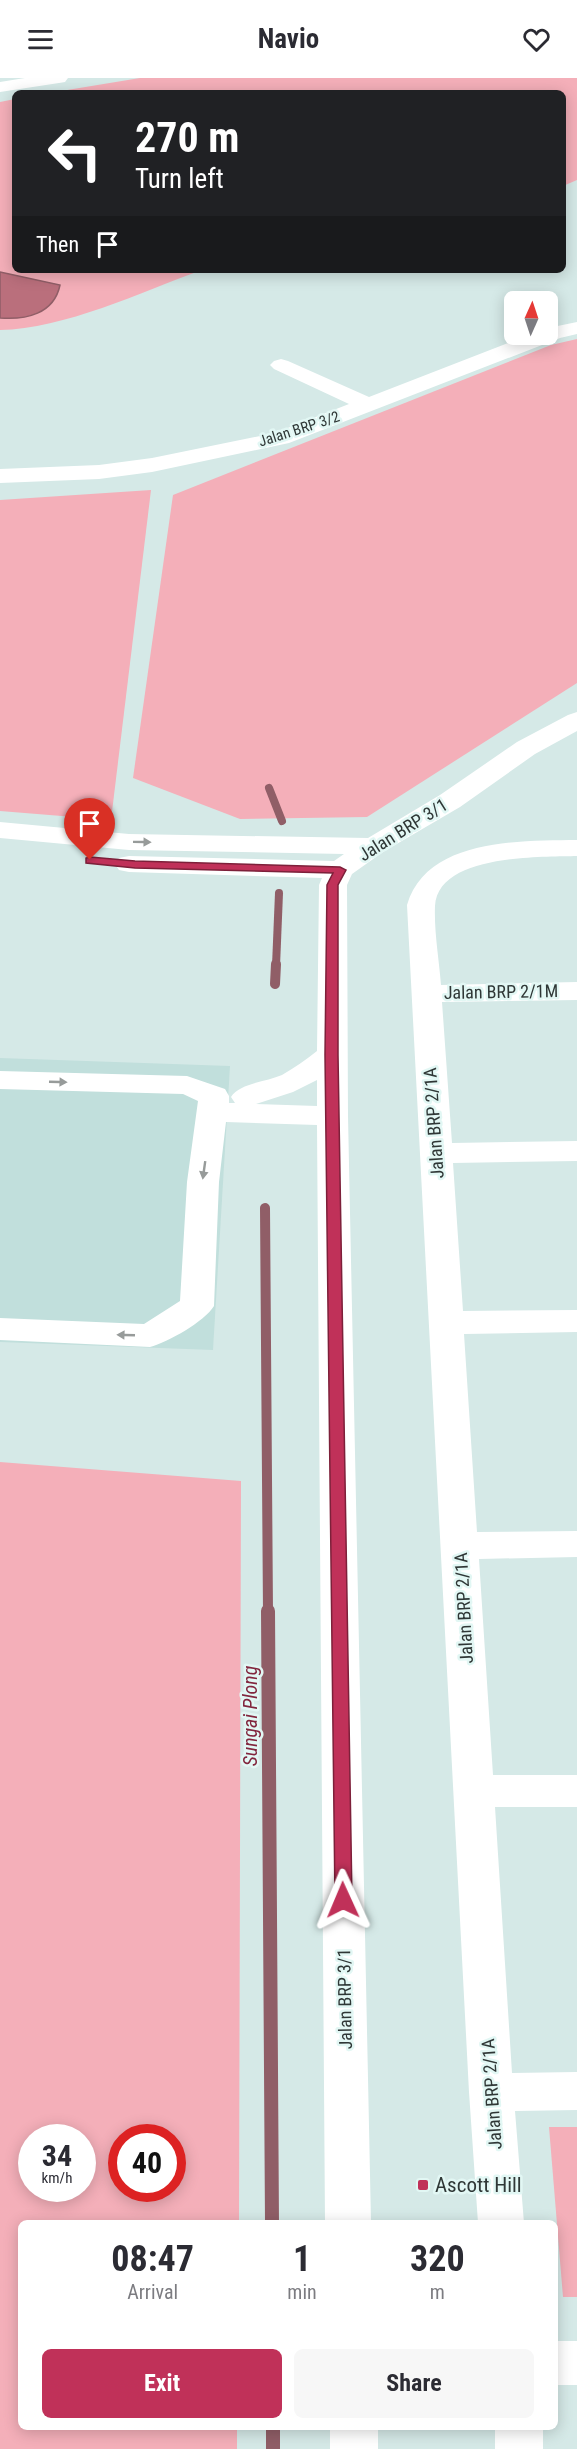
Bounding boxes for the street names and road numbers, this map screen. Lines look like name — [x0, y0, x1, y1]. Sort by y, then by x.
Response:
street label: Jalan BRP 3/2 — [256, 407, 342, 451]
street label: Jalan BRP 3/1 — [354, 794, 451, 865]
street label: Jalan BRP 2/1M — [444, 980, 558, 1003]
street label: Jalan BRP 2/1A — [419, 1066, 448, 1179]
street label: Jalan BRP 2/1A — [450, 1551, 477, 1664]
street label: Jalan BRP 3/1 — [333, 1948, 356, 2050]
street label: Jalan BRP 2/1A — [477, 2037, 506, 2150]

